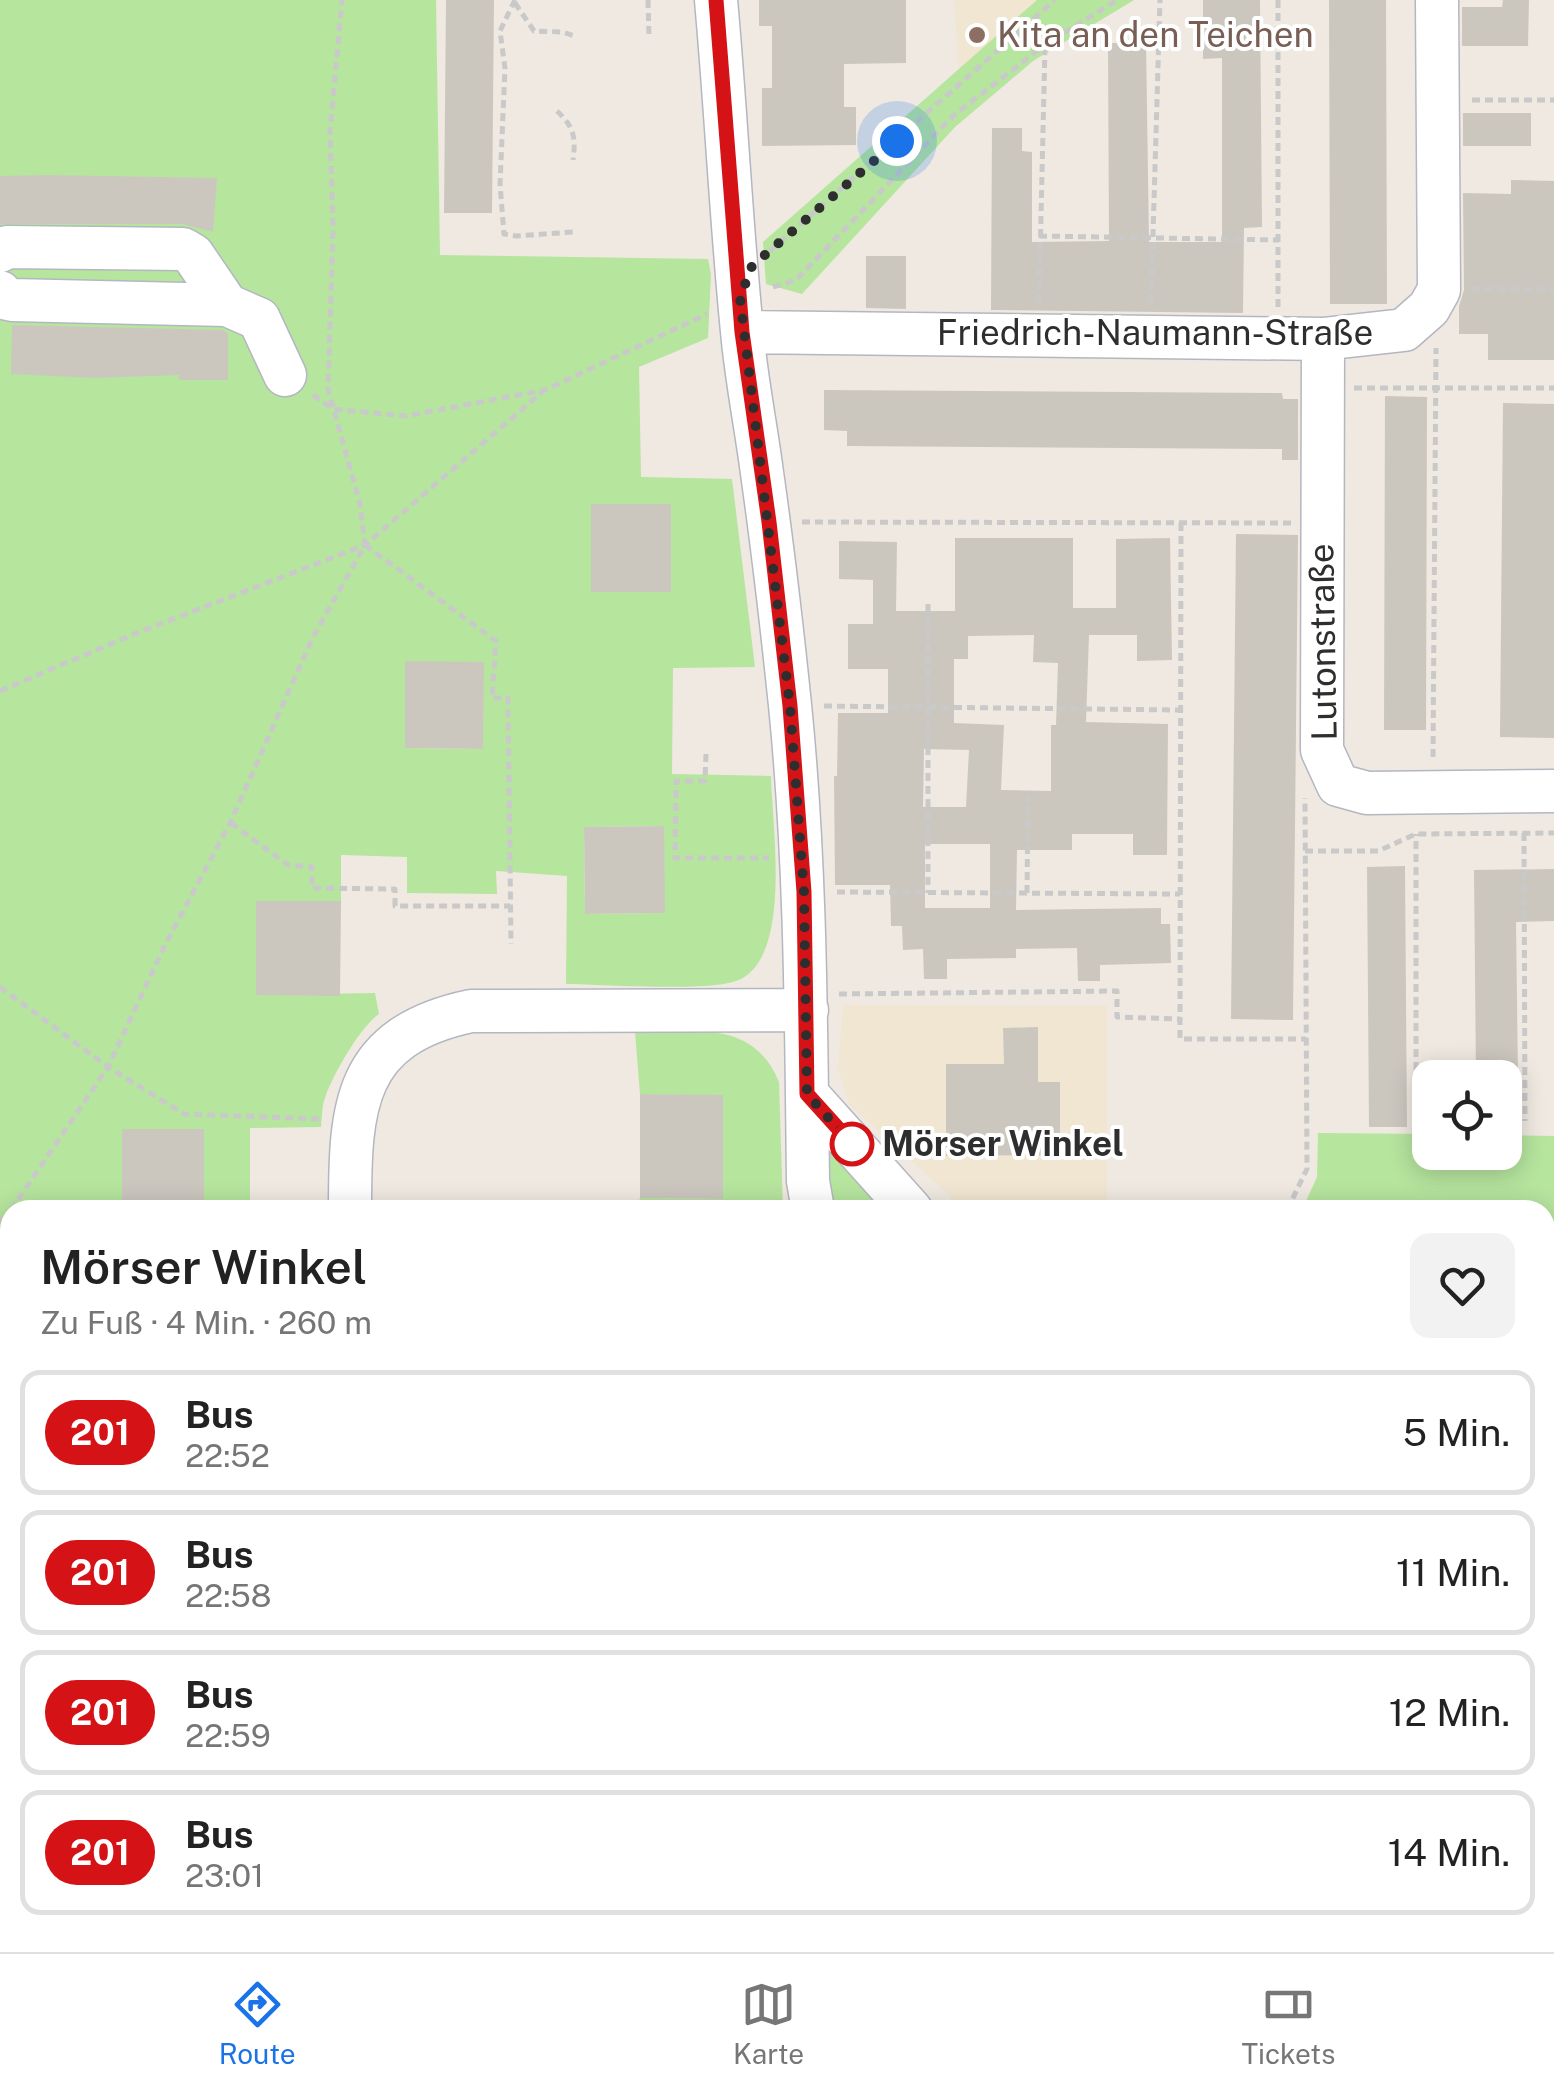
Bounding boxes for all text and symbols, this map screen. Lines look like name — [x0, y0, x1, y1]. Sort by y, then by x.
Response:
place label: Kita an den Teichen — [997, 14, 1314, 55]
marker: Kita an den Teichen — [966, 24, 988, 46]
your location — [872, 116, 922, 166]
street label: Friedrich-Naumann-Straße — [937, 312, 1373, 353]
street label: Lutonstraße — [1300, 543, 1345, 741]
map controls — [1412, 1060, 1522, 1170]
button: locate — [1412, 1060, 1522, 1170]
marker: Mörser Winkel — [831, 1123, 873, 1165]
place label: Mörser Winkel — [882, 1123, 1124, 1164]
button: heart — [1410, 1233, 1515, 1338]
text: Mörser Winkel — [40, 1238, 367, 1295]
text: Zu Fuß · 4 Min. · 260 m — [40, 1304, 372, 1341]
text: Bus — [185, 1392, 254, 1437]
text: 5 Min. — [1403, 1410, 1510, 1455]
text: 201 — [70, 1412, 130, 1453]
text: 22:52 — [185, 1437, 270, 1474]
text: Bus — [185, 1532, 254, 1577]
text: 11 Min. — [1396, 1550, 1510, 1595]
text: 201 — [70, 1552, 130, 1593]
text: 22:58 — [185, 1577, 272, 1614]
text: Bus — [185, 1672, 254, 1717]
text: 12 Min. — [1389, 1690, 1510, 1735]
text: 201 — [70, 1692, 130, 1733]
text: 22:59 — [185, 1717, 271, 1754]
text: Bus — [185, 1812, 254, 1857]
text: 14 Min. — [1388, 1830, 1510, 1875]
text: 201 — [70, 1832, 130, 1873]
text: 23:01 — [185, 1857, 264, 1894]
tab: Route — [219, 1977, 296, 2070]
tab: Karte — [733, 1977, 804, 2070]
tab: Tickets — [1241, 1977, 1335, 2070]

